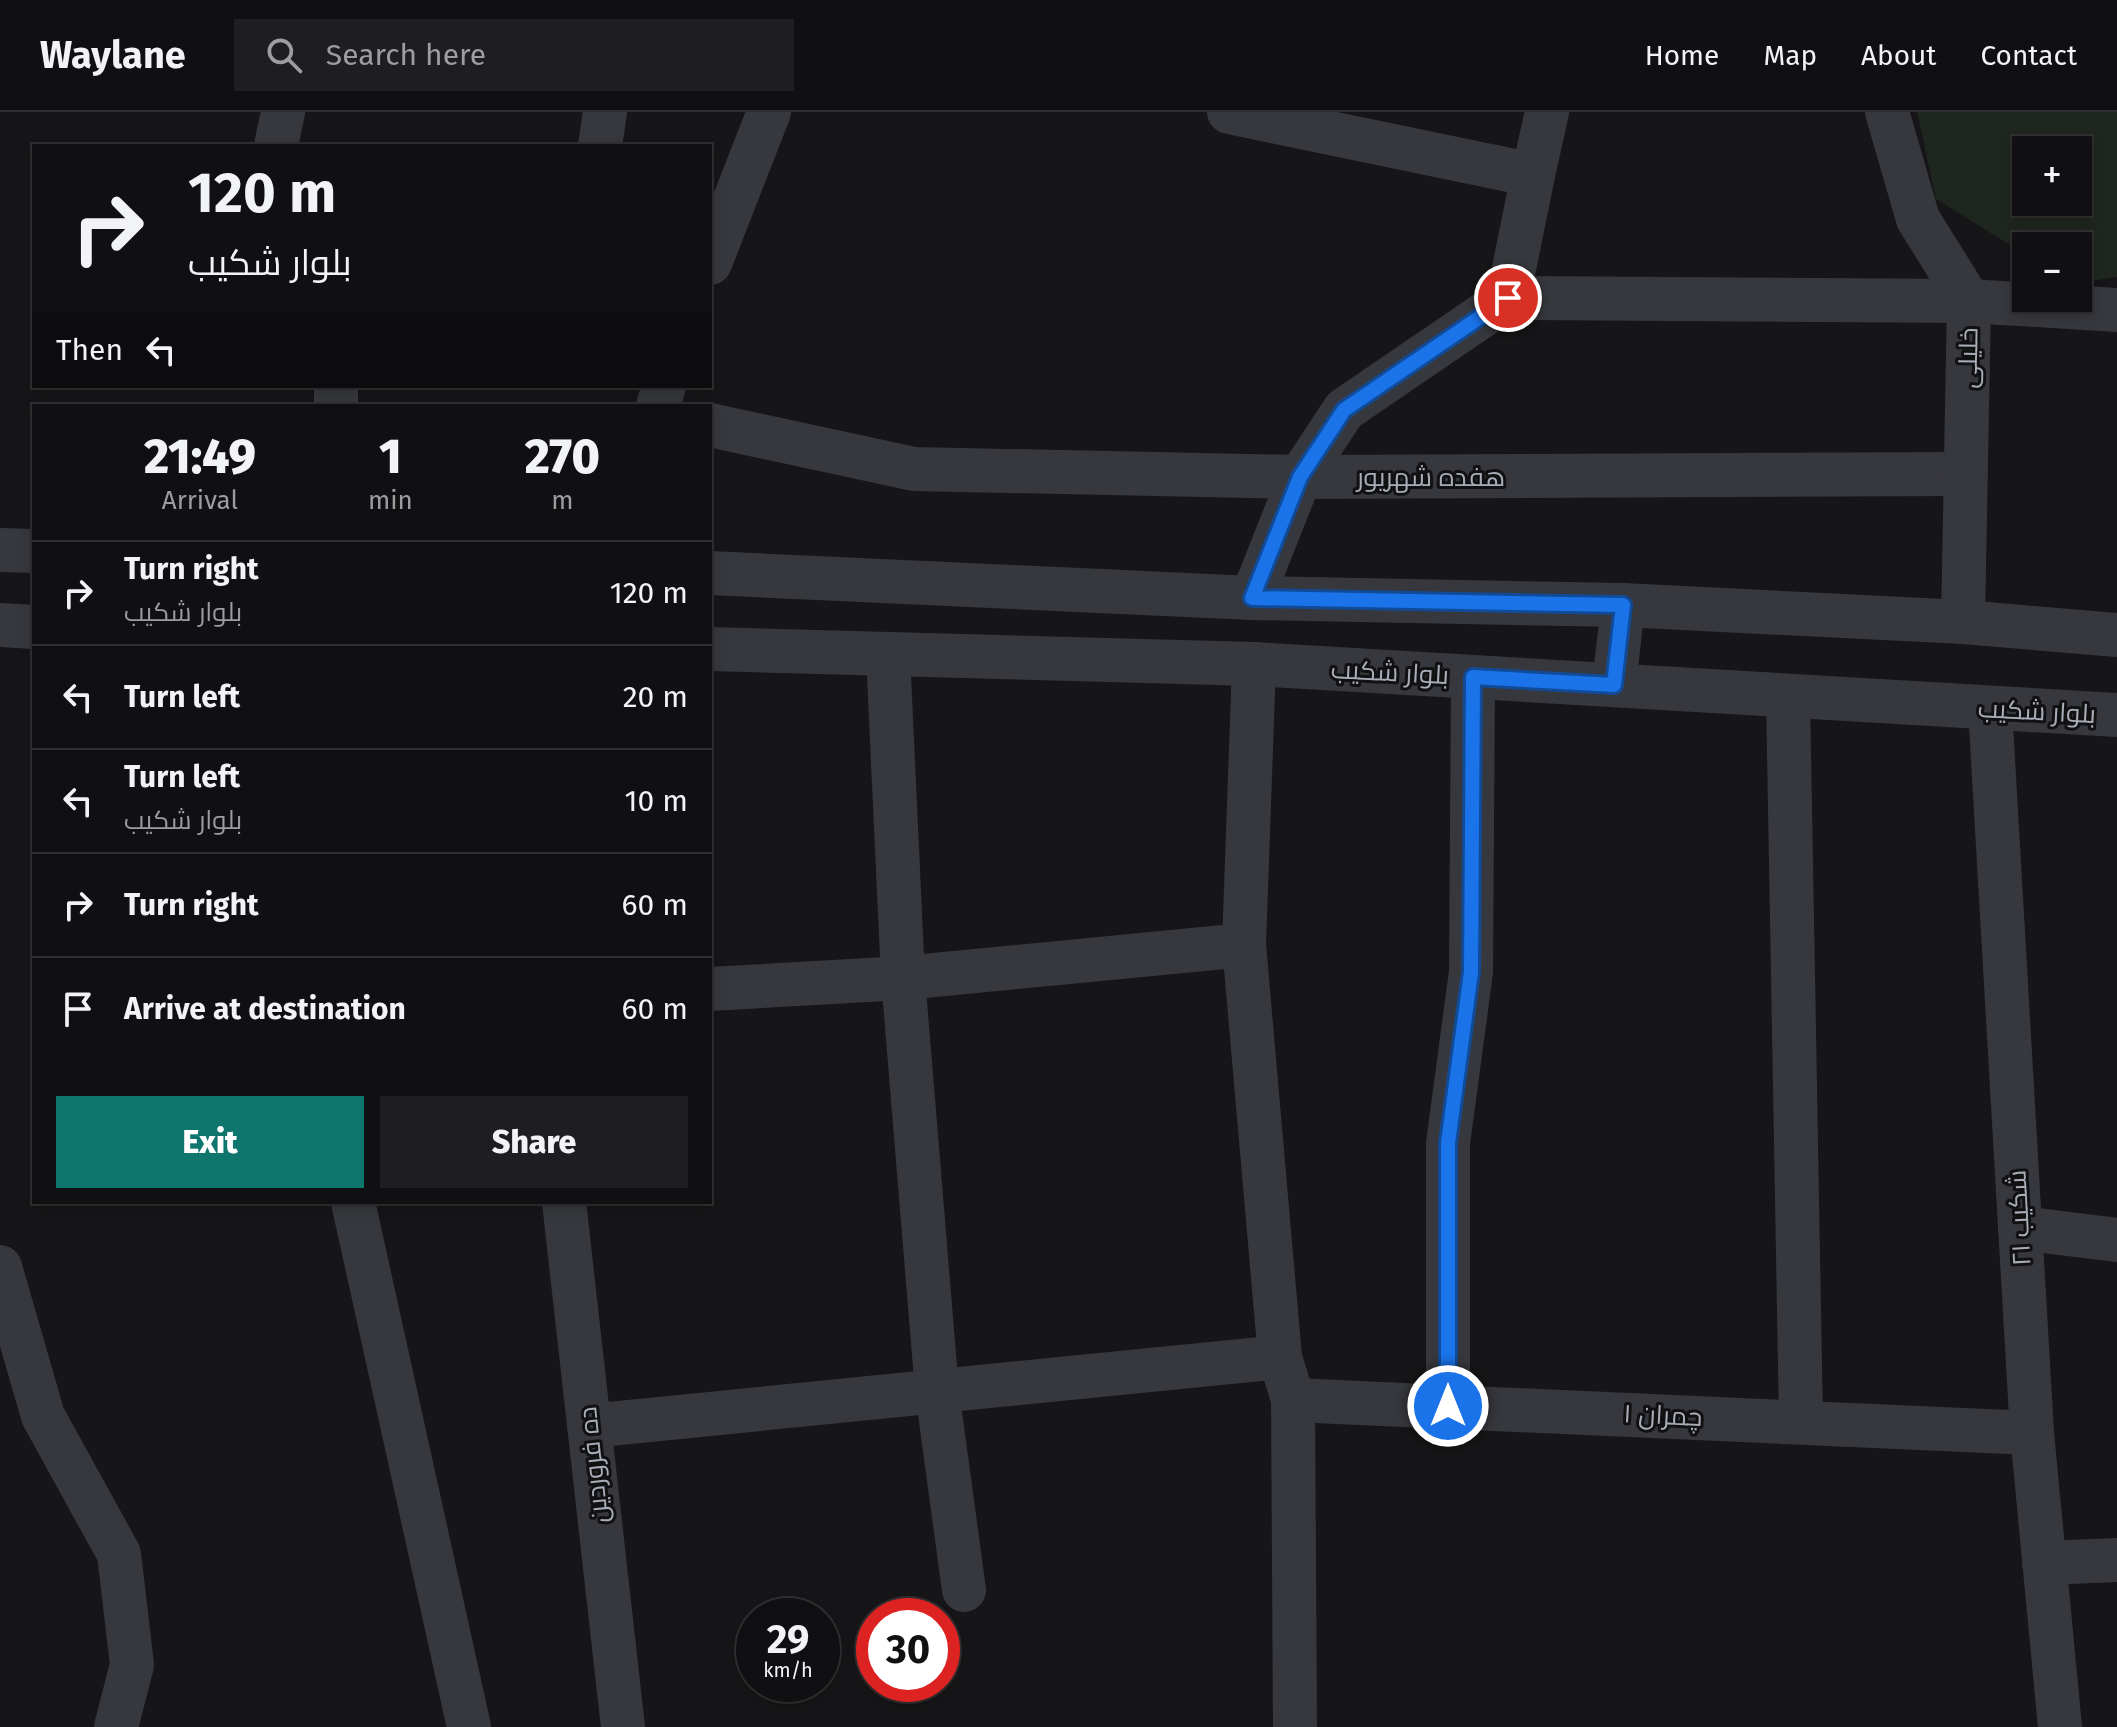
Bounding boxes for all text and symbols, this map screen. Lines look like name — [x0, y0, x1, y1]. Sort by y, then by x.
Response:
search box — [234, 19, 794, 91]
text: Waylane — [40, 32, 186, 78]
icon: search — [262, 33, 306, 77]
text: Search here — [326, 37, 486, 73]
text: Home — [1645, 39, 1719, 72]
text: Map — [1763, 39, 1817, 72]
text: About — [1861, 39, 1936, 72]
text: Contact — [1980, 39, 2077, 72]
map controls — [2012, 136, 2092, 312]
button: + — [2012, 136, 2092, 216]
text: 120 m — [188, 160, 336, 227]
icon: right — [56, 176, 160, 280]
button: − — [2012, 232, 2092, 312]
text: بلوار شکیب — [188, 241, 352, 285]
pin — [1474, 264, 1542, 332]
icon: arrive — [1486, 276, 1530, 320]
street label: خلیلی — [1952, 327, 1985, 389]
icon: left — [139, 328, 183, 372]
text: Then — [56, 332, 123, 368]
text: 21:49 — [144, 428, 256, 486]
text: 1 — [379, 428, 402, 486]
text: 270 — [525, 428, 600, 486]
street label: هفده شهریور — [1355, 462, 1505, 493]
text: Arrival — [162, 485, 238, 516]
text: min — [368, 485, 413, 516]
text: m — [551, 485, 574, 516]
text: Turn right — [124, 551, 259, 587]
icon: right — [56, 571, 100, 615]
text: 120 m — [610, 575, 688, 611]
text: بلوار شکیب — [124, 597, 242, 628]
street label: بلوار شکیب — [1330, 654, 1450, 691]
icon: left — [56, 675, 100, 719]
text: Turn left — [124, 679, 240, 715]
text: 20 m — [623, 679, 688, 715]
street label: بلوار شکیب — [1977, 693, 2097, 730]
text: Turn left — [124, 759, 240, 795]
icon: left — [56, 779, 100, 823]
text: 10 m — [625, 783, 688, 819]
text: بلوار شکیب — [124, 805, 242, 836]
icon: right — [56, 883, 100, 927]
text: Turn right — [124, 887, 259, 923]
text: 60 m — [622, 887, 688, 923]
icon: arrive — [56, 987, 100, 1031]
text: Arrive at destination — [124, 991, 406, 1027]
text: 60 m — [622, 991, 688, 1027]
button: Exit — [56, 1096, 364, 1188]
button: Share — [380, 1096, 688, 1188]
street label: شکیب ۲۱ — [2002, 1169, 2037, 1267]
position arrow — [1406, 1364, 1490, 1448]
street label: چمران ۱ — [1623, 1398, 1703, 1434]
street label: ده فروردین — [572, 1405, 615, 1525]
speed limit sign: 30 — [856, 1598, 960, 1702]
text: 29 — [767, 1616, 809, 1664]
text: km/h — [763, 1658, 813, 1682]

